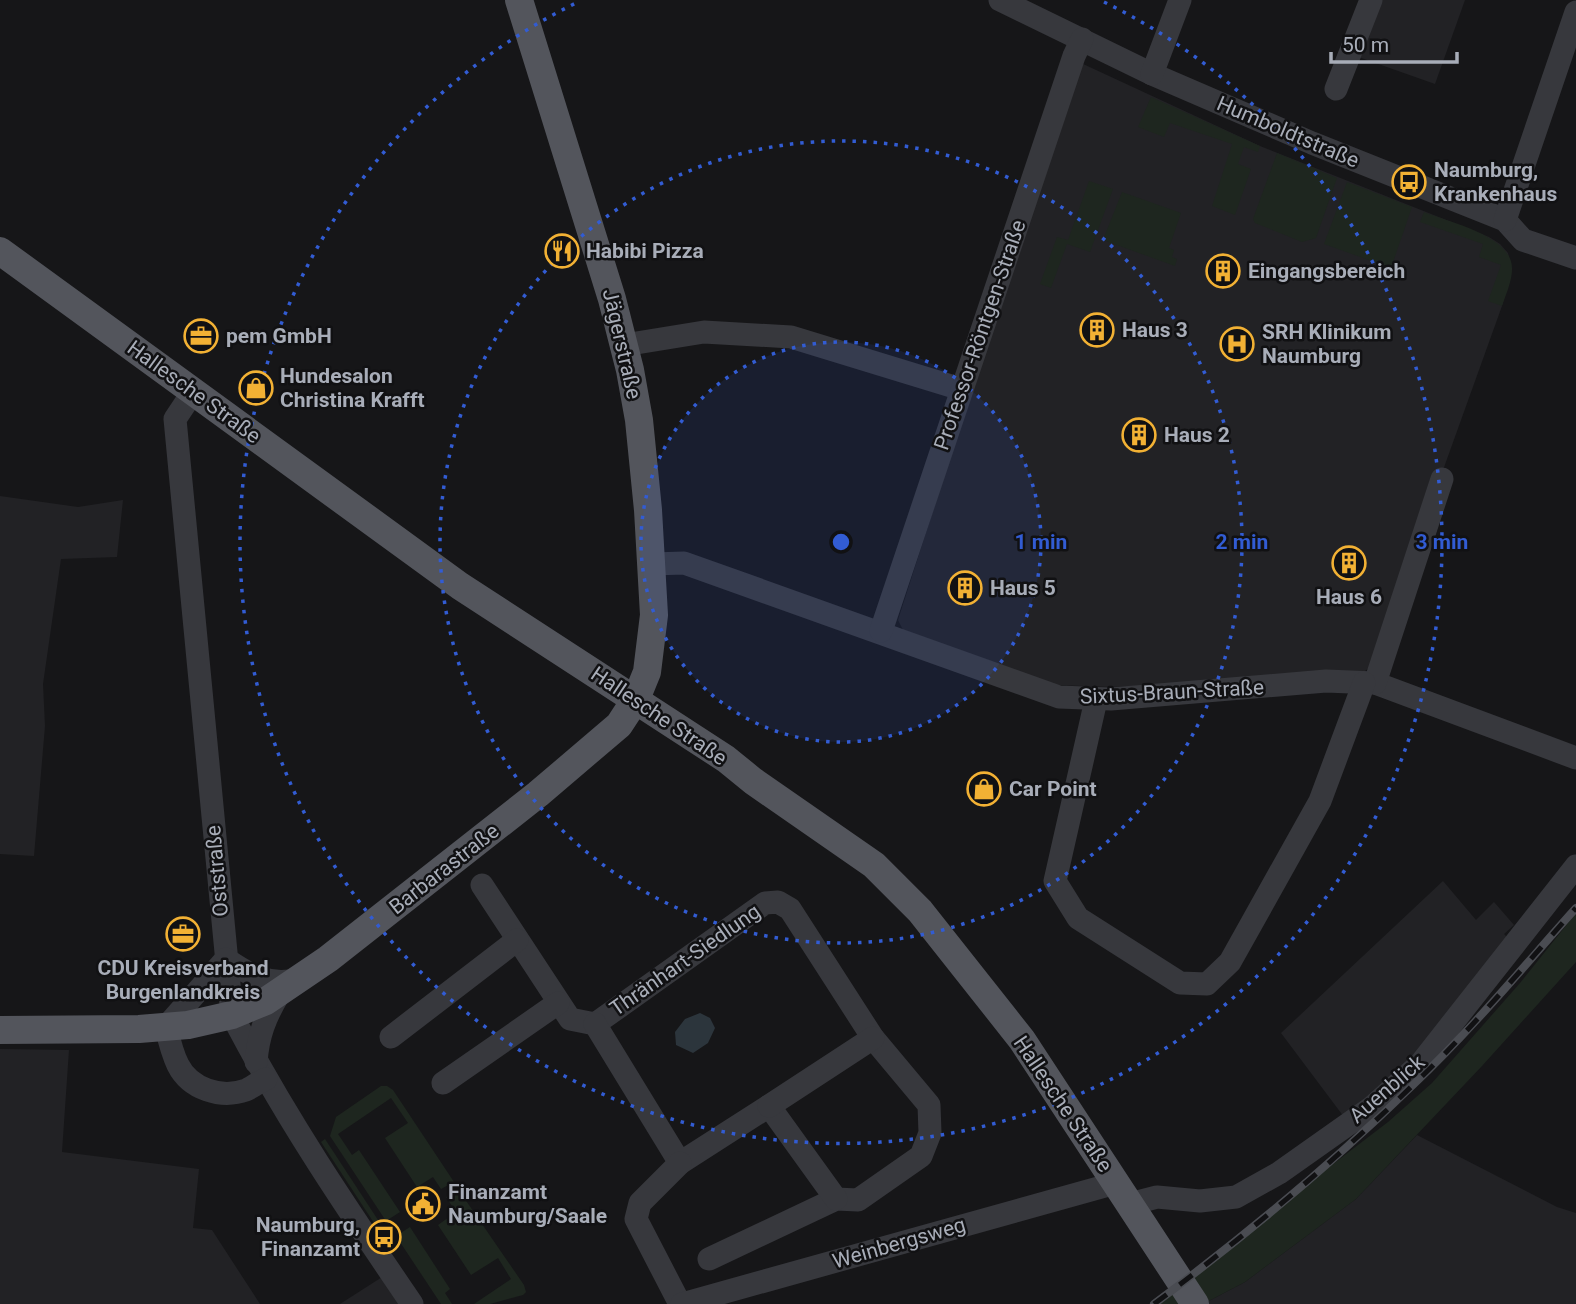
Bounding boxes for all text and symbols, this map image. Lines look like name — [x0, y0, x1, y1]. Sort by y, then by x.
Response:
scale bar — [1331, 21, 1457, 65]
text: 50 m — [1342, 33, 1389, 57]
street label: Humboldtstraße — [1213, 91, 1363, 173]
place label: Naumburg, Krankenhaus — [1434, 158, 1558, 206]
bus stop icon: Naumburg, Krankenhaus — [1390, 163, 1428, 201]
street label: Professor-Röntgen-Straße — [929, 217, 1031, 453]
restaurant icon: Habibi Pizza — [543, 232, 581, 270]
place label: Habibi Pizza — [586, 239, 704, 263]
building icon: Eingangsbereich — [1204, 252, 1242, 290]
place label: Eingangsbereich — [1248, 259, 1405, 283]
street label: Jägerstraße — [598, 286, 646, 402]
building icon: Haus 3 — [1078, 311, 1116, 349]
office icon: pem GmbH — [182, 317, 220, 355]
place label: Haus 3 — [1122, 318, 1188, 342]
place label: SRH Klinikum Naumburg — [1262, 320, 1391, 368]
place label: pem GmbH — [226, 324, 332, 348]
hospital icon: SRH Klinikum Naumburg — [1218, 325, 1256, 363]
street label: Hallesche Straße — [123, 336, 265, 448]
place label: Hundesalon Christina Krafft — [280, 364, 425, 412]
shop icon: Hundesalon Christina Krafft — [237, 369, 275, 407]
building icon: Haus 2 — [1120, 416, 1158, 454]
place label: Haus 2 — [1164, 423, 1230, 447]
centre of rings — [829, 530, 853, 554]
text: 1 min — [1015, 530, 1067, 554]
text: 2 min — [1216, 530, 1268, 554]
text: 3 min — [1416, 530, 1468, 554]
building icon: Haus 6 — [1330, 544, 1368, 582]
building icon: Haus 5 — [946, 569, 984, 607]
place label: Haus 5 — [990, 576, 1056, 600]
place label: Haus 6 — [1316, 585, 1382, 609]
street label: Hallesche Straße — [587, 662, 731, 770]
street label: Sixtus-Braun-Straße — [1079, 675, 1265, 709]
shop icon: Car Point — [965, 770, 1003, 808]
place label: Car Point — [1009, 777, 1097, 801]
street label: Barbarastraße — [384, 819, 504, 919]
street label: Oststraße — [201, 824, 233, 918]
street label: Thränhart-Siedlung — [605, 899, 765, 1021]
office icon: CDU Kreisverband Burgenlandkreis — [164, 915, 202, 953]
place label: CDU Kreisverband Burgenlandkreis — [97, 956, 269, 1004]
street label: Hallesche Straße — [1009, 1032, 1117, 1176]
street label: Auenblick — [1345, 1050, 1430, 1128]
place label: Finanzamt Naumburg/Saale — [448, 1180, 607, 1228]
public building icon: Finanzamt Naumburg/Saale — [404, 1185, 442, 1223]
place label: Naumburg, Finanzamt — [256, 1213, 360, 1261]
street label: Weinbergsweg — [830, 1213, 968, 1273]
bus stop icon: Naumburg, Finanzamt — [365, 1218, 403, 1256]

